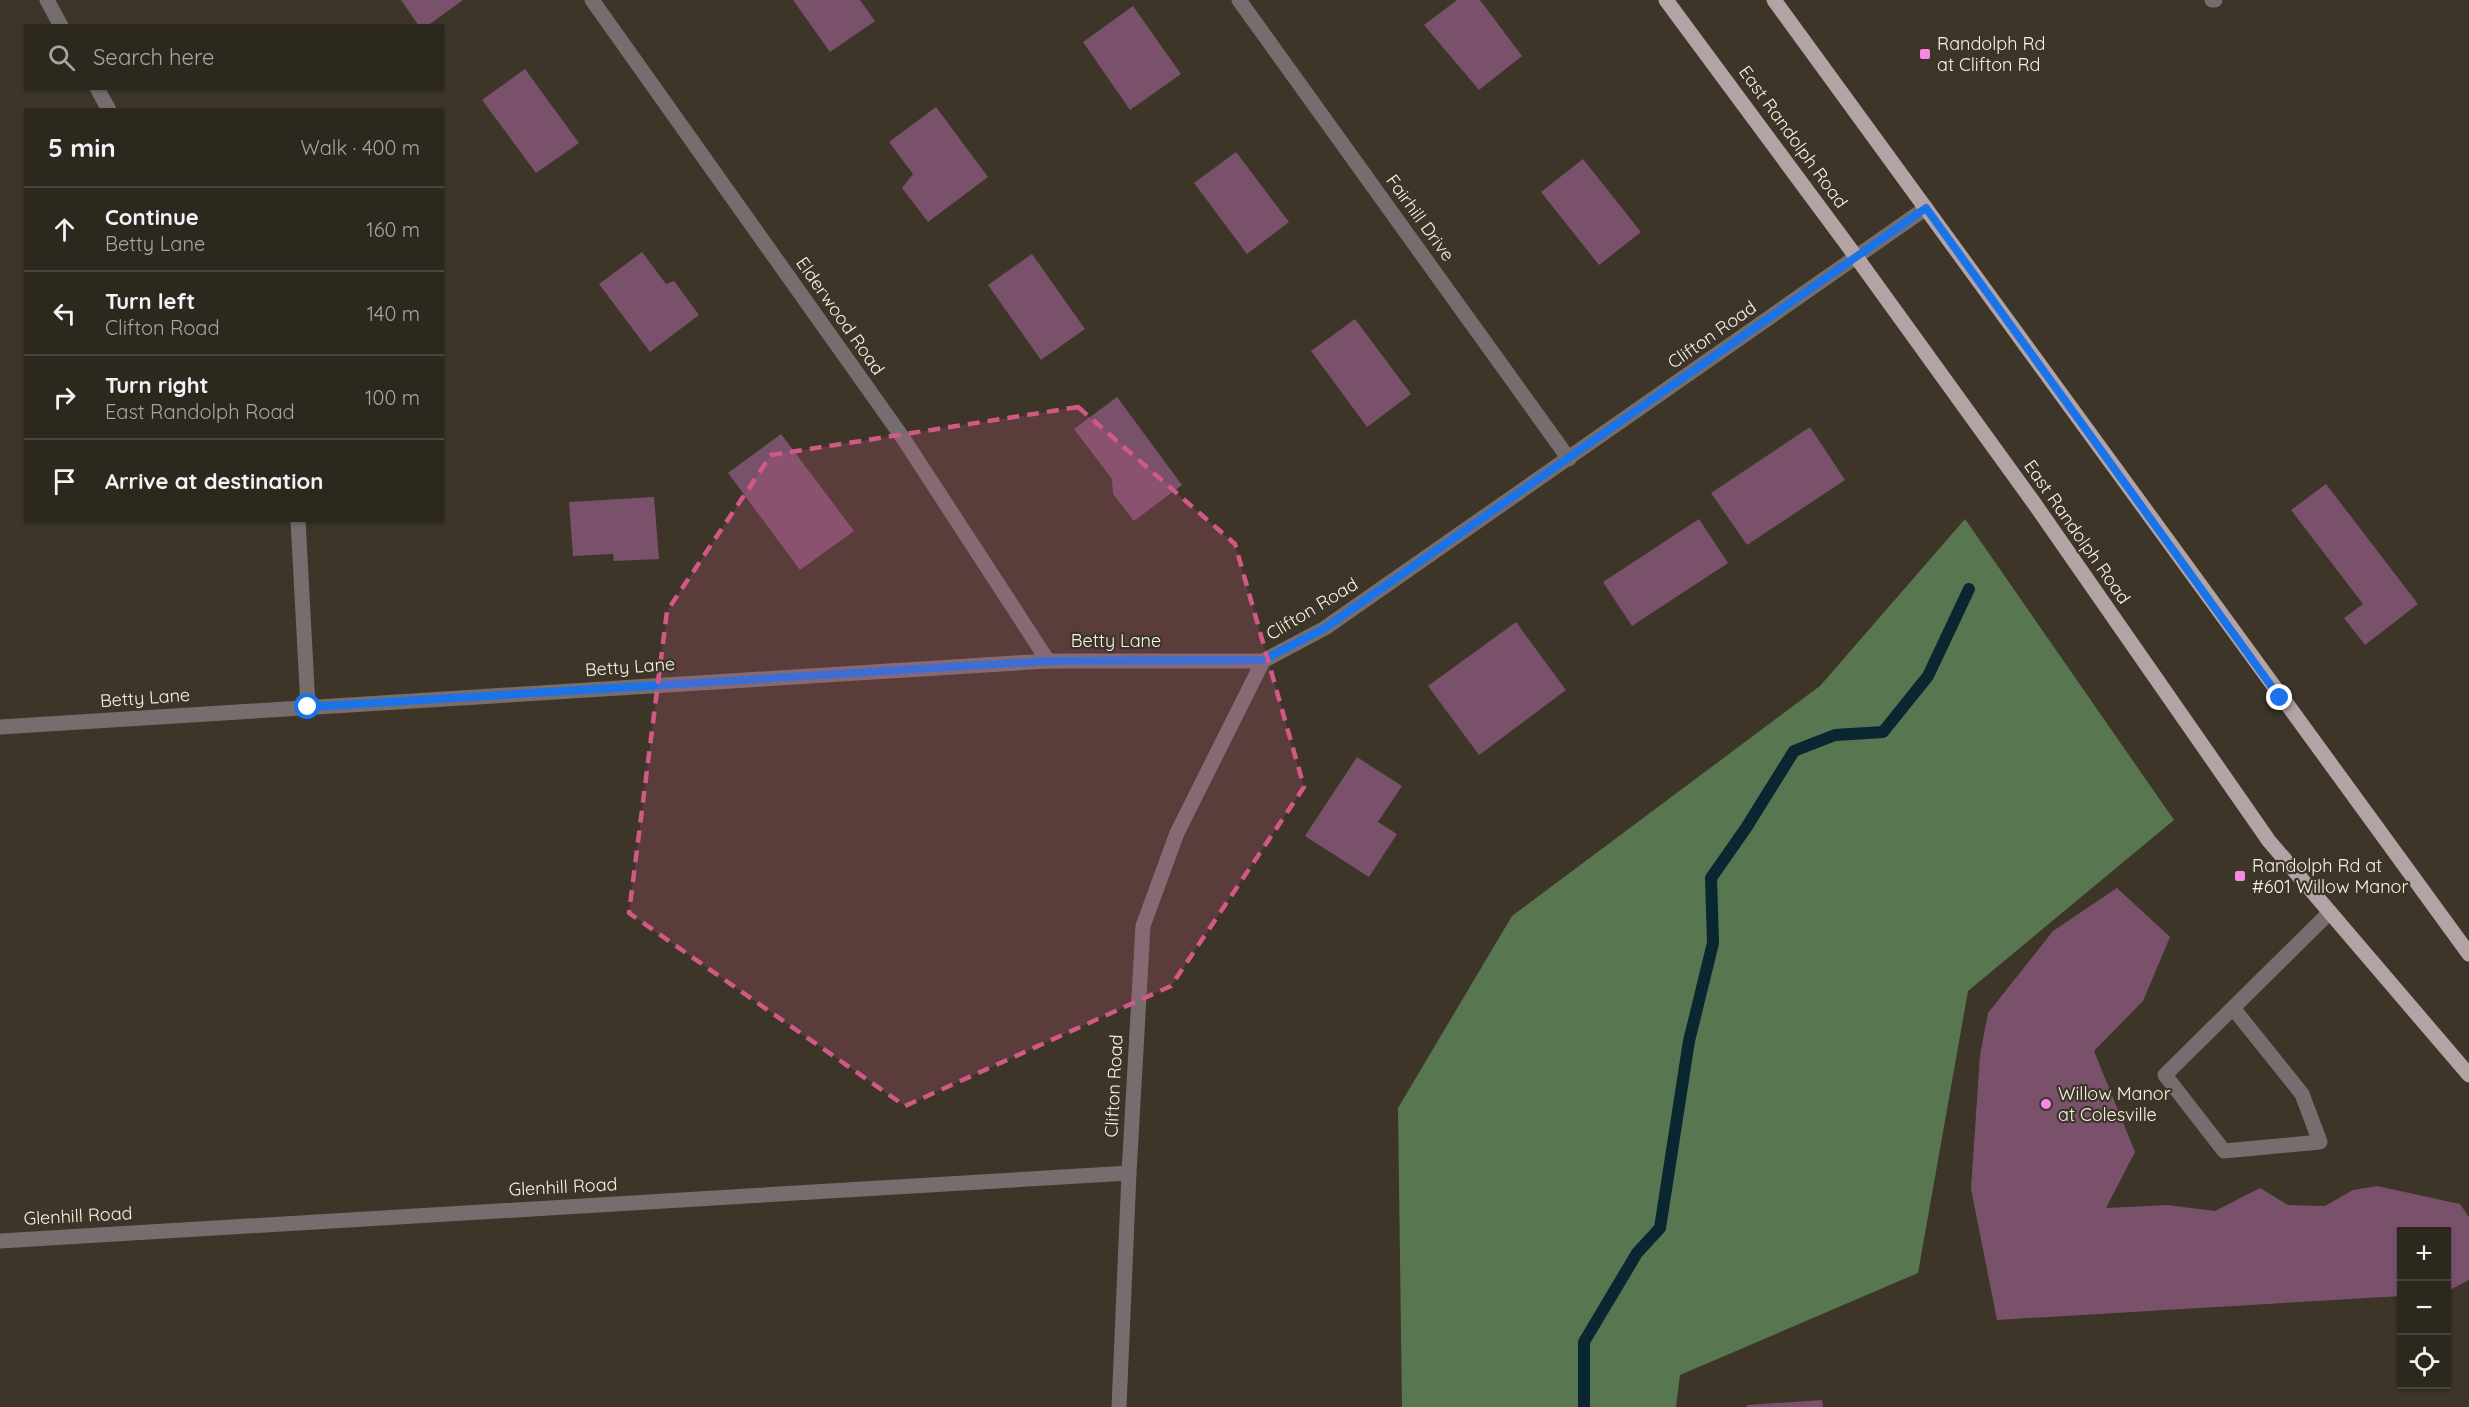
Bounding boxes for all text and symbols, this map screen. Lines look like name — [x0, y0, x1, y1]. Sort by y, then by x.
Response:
search box — [24, 24, 444, 90]
place label: Randolph Rd at Clifton Rd — [1937, 32, 2045, 76]
icon: search — [45, 41, 78, 74]
text: Search here — [93, 43, 214, 71]
marker: Randolph Rd at Clifton Rd — [1918, 47, 1932, 61]
street label: East Randolph Road — [1734, 61, 1853, 213]
text: 5 min — [48, 131, 116, 164]
text: Walk · 400 m — [301, 135, 420, 160]
street label: Fairhill Drive — [1381, 170, 1460, 266]
text: Continue — [105, 203, 199, 231]
icon: ahead — [48, 213, 81, 246]
text: 160 m — [366, 217, 420, 242]
text: Betty Lane — [105, 231, 205, 256]
street label: Elderwood Road — [791, 252, 890, 379]
text: Turn left — [105, 287, 195, 315]
street label: Clifton Road — [1663, 296, 1761, 374]
icon: left — [48, 297, 81, 330]
text: 140 m — [367, 301, 420, 326]
text: Clifton Road — [105, 315, 220, 340]
text: Turn right — [105, 371, 209, 399]
icon: right — [48, 381, 81, 414]
text: 100 m — [365, 385, 420, 410]
text: East Randolph Road — [105, 399, 295, 424]
street label: East Randolph Road — [2019, 455, 2136, 608]
icon: arrive — [48, 465, 81, 498]
text: Arrive at destination — [105, 467, 323, 495]
street label: Clifton Road — [1262, 572, 1362, 645]
street label: Betty Lane — [1071, 629, 1161, 652]
street label: Betty Lane — [584, 652, 676, 681]
street label: Betty Lane — [99, 683, 191, 712]
route end — [2266, 684, 2292, 710]
route start — [294, 693, 320, 719]
place label: Randolph Rd at #601 Willow Manor — [2252, 854, 2408, 898]
marker: Randolph Rd at #601 Willow Manor — [2233, 869, 2247, 883]
street label: Clifton Road — [1099, 1034, 1128, 1138]
place label: Willow Manor at Colesville — [2058, 1082, 2171, 1126]
marker: Willow Manor at Colesville — [2039, 1097, 2053, 1111]
street label: Glenhill Road — [508, 1172, 618, 1201]
street label: Glenhill Road — [23, 1201, 133, 1230]
map controls — [2397, 1227, 2451, 1389]
button: + — [2397, 1227, 2451, 1281]
button: − — [2397, 1281, 2451, 1335]
button: locate — [2397, 1335, 2451, 1389]

